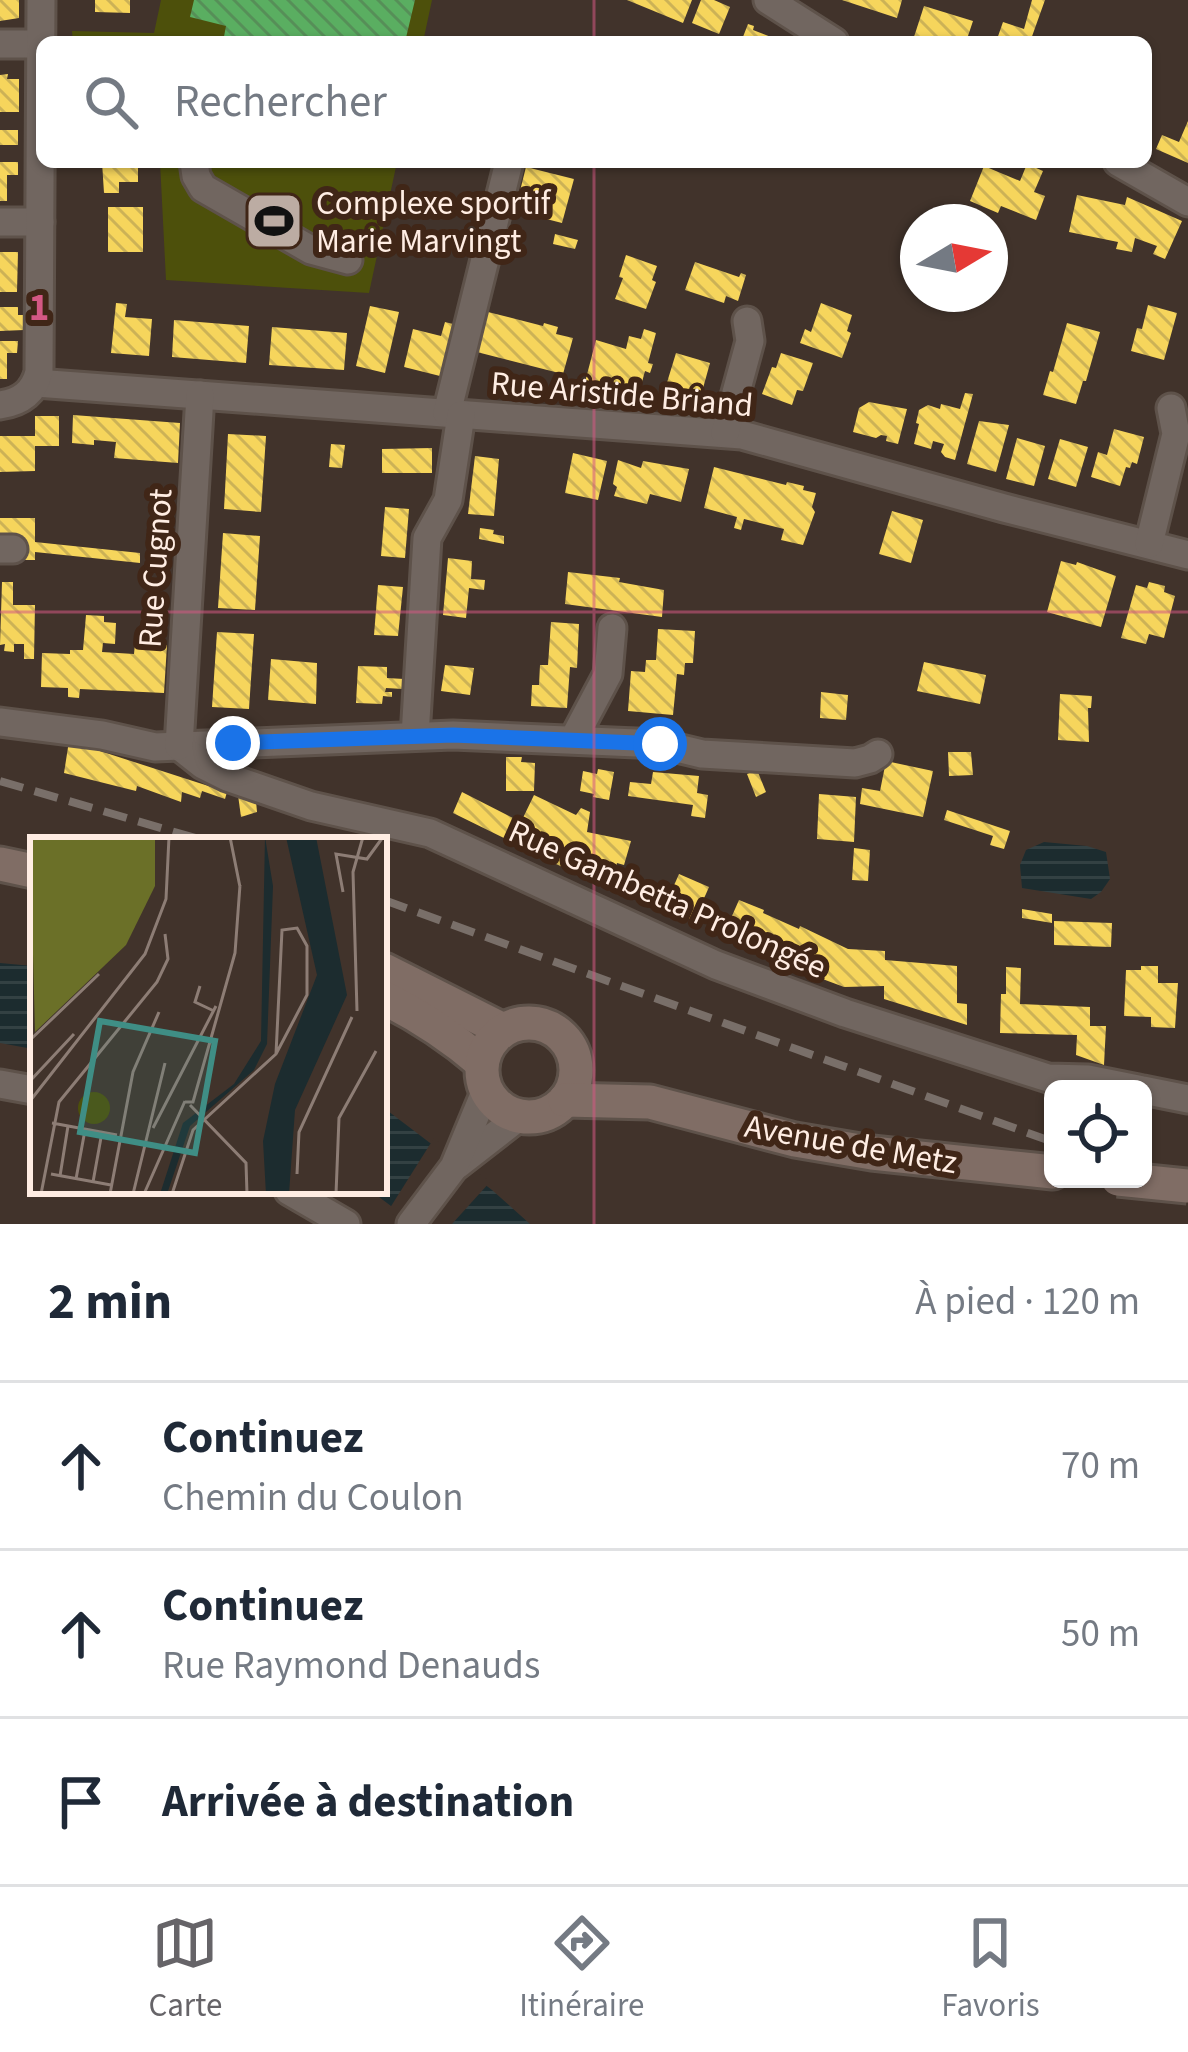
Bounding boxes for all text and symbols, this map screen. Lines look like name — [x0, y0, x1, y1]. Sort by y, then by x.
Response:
search box — [36, 36, 1152, 168]
icon: search — [78, 69, 144, 135]
text: Rechercher — [174, 70, 387, 134]
place label: Complexe sportif Marie Marvingt — [316, 180, 552, 265]
sports icon: Complexe sportif Marie Marvingt — [243, 190, 305, 252]
north arrow — [900, 204, 1008, 312]
text: 1 — [29, 280, 49, 336]
street label: Rue Aristide Briand — [489, 360, 755, 429]
street label: Rue Cugnot — [126, 487, 184, 649]
route end — [206, 716, 260, 770]
route start — [633, 717, 687, 771]
street label: Rue Gambetta Prolongée — [501, 808, 834, 991]
inset map — [30, 837, 387, 1194]
map controls — [1044, 1080, 1152, 1188]
button: locate — [1044, 1080, 1152, 1188]
street label: Avenue de Metz — [741, 1103, 961, 1186]
text: 2 min — [48, 1266, 172, 1338]
text: À pied · 120 m — [915, 1274, 1140, 1330]
text: Continuez — [162, 1406, 364, 1470]
icon: ahead — [48, 1433, 114, 1499]
text: 70 m — [1061, 1438, 1140, 1494]
text: Chemin du Coulon — [162, 1470, 464, 1526]
text: Continuez — [162, 1574, 364, 1638]
icon: ahead — [48, 1601, 114, 1667]
text: 50 m — [1061, 1606, 1140, 1662]
text: Rue Raymond Denauds — [162, 1638, 540, 1694]
icon: arrive — [48, 1769, 114, 1835]
text: Arrivée à destination — [162, 1770, 574, 1834]
tab: Carte — [148, 1910, 222, 2029]
tab: Itinéraire — [519, 1910, 644, 2029]
tab: Favoris — [941, 1910, 1040, 2029]

